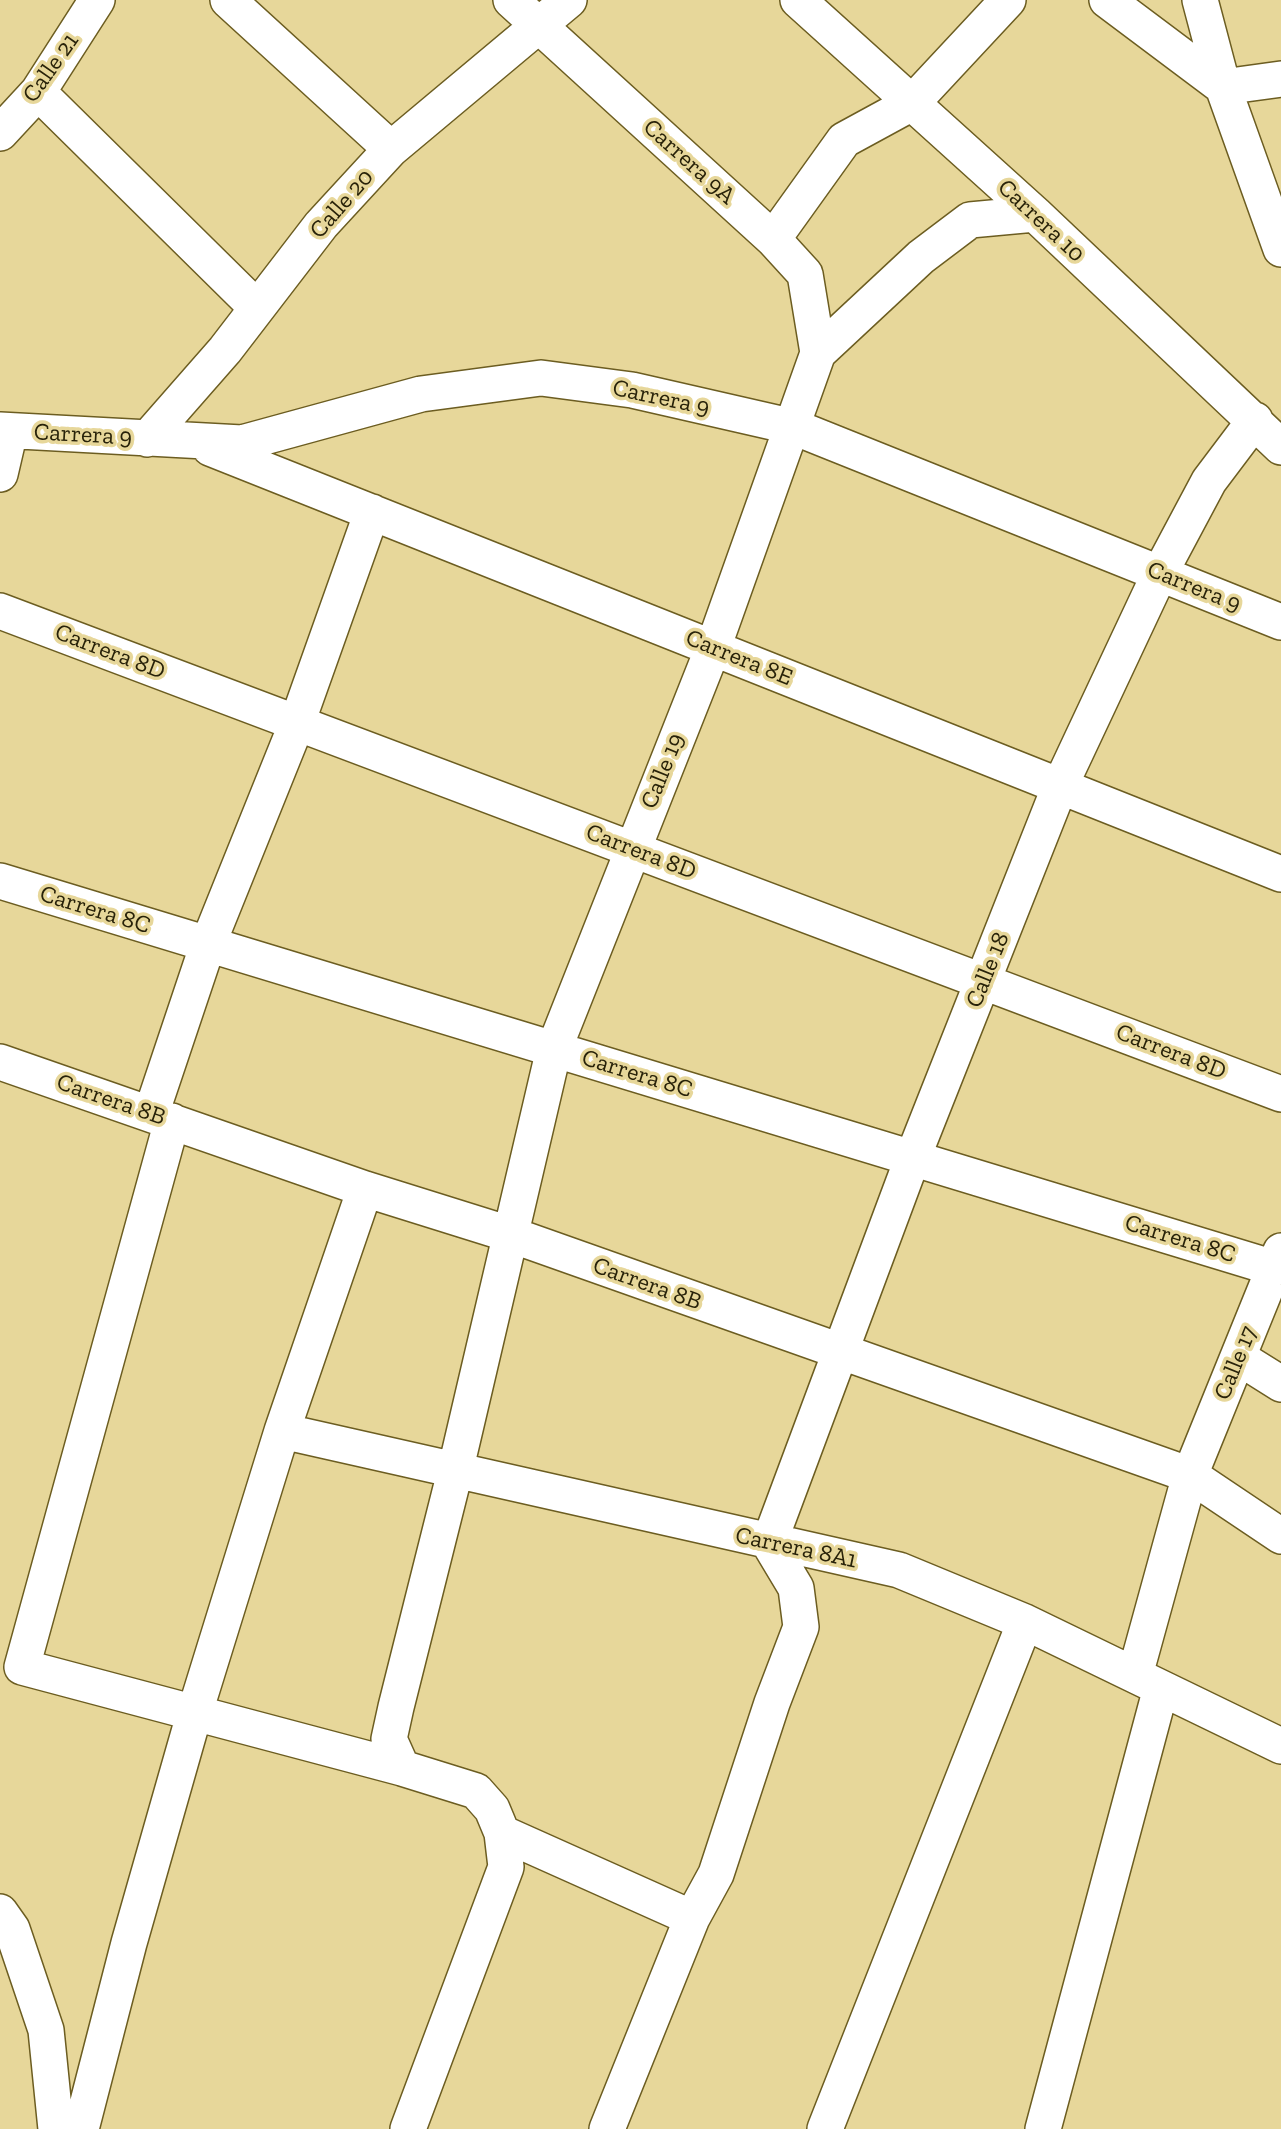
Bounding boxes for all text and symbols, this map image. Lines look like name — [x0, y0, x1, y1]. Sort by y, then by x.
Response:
street label: Calle 21 — [17, 28, 85, 108]
street label: Carrera 9A — [637, 113, 741, 211]
street label: Calle 20 — [304, 163, 380, 245]
street label: Carrera 10 — [991, 173, 1091, 269]
street label: Carrera 9 — [610, 374, 712, 422]
street label: Carrera 9 — [33, 418, 133, 452]
street label: Carrera 9 — [1143, 555, 1245, 619]
street label: Carrera 8D — [51, 618, 169, 686]
street label: Carrera 8E — [681, 624, 797, 692]
street label: Calle 19 — [635, 729, 691, 813]
street label: Carrera 8D — [582, 818, 700, 886]
street label: Carrera 8C — [36, 880, 154, 940]
street label: Calle 18 — [960, 928, 1016, 1012]
street label: Carrera 8D — [1112, 1018, 1230, 1086]
street label: Carrera 8C — [578, 1044, 696, 1104]
street label: Carrera 8B — [53, 1068, 169, 1132]
street label: Carrera 8C — [1121, 1209, 1239, 1269]
street label: Carrera 8B — [589, 1251, 705, 1317]
street label: Calle 17 — [1208, 1322, 1264, 1404]
street label: Carrera 8A1 — [733, 1521, 859, 1575]

